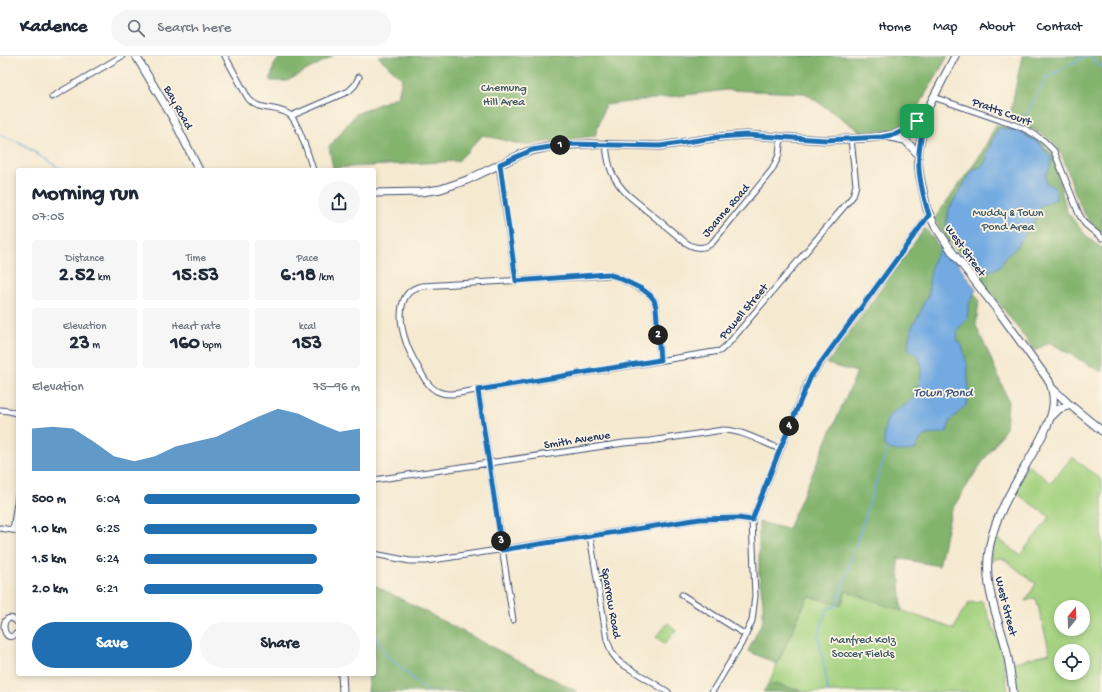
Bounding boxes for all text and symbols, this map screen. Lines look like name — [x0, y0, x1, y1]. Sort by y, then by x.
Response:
search box — [111, 10, 391, 46]
text: Kadence — [20, 16, 87, 39]
icon: search — [125, 17, 147, 39]
text: Search here — [157, 19, 231, 37]
text: Home — [879, 19, 911, 36]
text: Map — [933, 19, 957, 36]
text: About — [979, 19, 1015, 36]
text: Contact — [1037, 19, 1082, 36]
park label: Chemung Hill Area — [481, 82, 527, 110]
street label: Bay Road — [159, 83, 195, 133]
street label: Pratts Court — [969, 95, 1034, 130]
pin — [900, 104, 934, 138]
icon: arrive — [906, 110, 928, 132]
pin: 1 — [550, 135, 570, 155]
text: 1 — [558, 139, 562, 151]
button: share — [318, 181, 360, 223]
street label: Joanne Road — [700, 181, 754, 241]
text: Morning run — [32, 182, 138, 208]
park label: Muddy & Town Pond Area — [973, 207, 1044, 235]
text: 07:05 — [32, 210, 64, 225]
street label: West Street — [941, 223, 988, 281]
text: Distance — [65, 253, 104, 265]
text: Time — [186, 253, 206, 265]
text: Pace — [297, 253, 318, 265]
text: 2.52 — [59, 265, 95, 288]
text: 15:53 — [173, 265, 219, 288]
text: 6:18 — [281, 265, 316, 288]
text: km — [95, 272, 111, 284]
text: /km — [316, 272, 334, 284]
street label: Powell Street — [717, 281, 773, 344]
text: Elevation — [63, 321, 107, 333]
text: Heart rate — [171, 321, 221, 333]
text: kcal — [299, 321, 316, 333]
pin: 2 — [648, 325, 668, 345]
text: 2 — [655, 329, 661, 341]
text: 23 — [69, 333, 90, 356]
text: 160 — [170, 333, 200, 356]
text: 153 — [293, 333, 322, 356]
text: m — [90, 340, 100, 352]
text: bpm — [200, 340, 222, 352]
text: Elevation — [32, 380, 84, 395]
text: 75–96 m — [313, 380, 360, 395]
water label: Town Pond — [914, 386, 974, 401]
pin: 4 — [779, 416, 799, 436]
text: 4 — [786, 420, 792, 432]
street label: Smith Avenue — [543, 429, 612, 453]
text: 500 m — [32, 492, 66, 507]
text: 6:04 — [96, 492, 120, 507]
text: 1.0 km — [32, 522, 67, 537]
text: 6:25 — [96, 522, 120, 537]
pin: 3 — [491, 531, 511, 551]
text: 3 — [498, 535, 504, 547]
text: 1.5 km — [32, 552, 66, 567]
text: 6:24 — [96, 552, 119, 567]
street label: Sparrow Road — [597, 567, 623, 641]
street label: West Street — [991, 575, 1019, 639]
text: 2.0 km — [32, 582, 68, 597]
text: 6:21 — [96, 582, 118, 597]
north arrow — [1054, 600, 1090, 636]
map controls — [1054, 600, 1090, 680]
button: Save — [32, 622, 192, 668]
button: Share — [200, 622, 360, 668]
park label: Manfred Kolz Soccer Fields — [830, 634, 896, 662]
button: locate — [1054, 644, 1090, 680]

